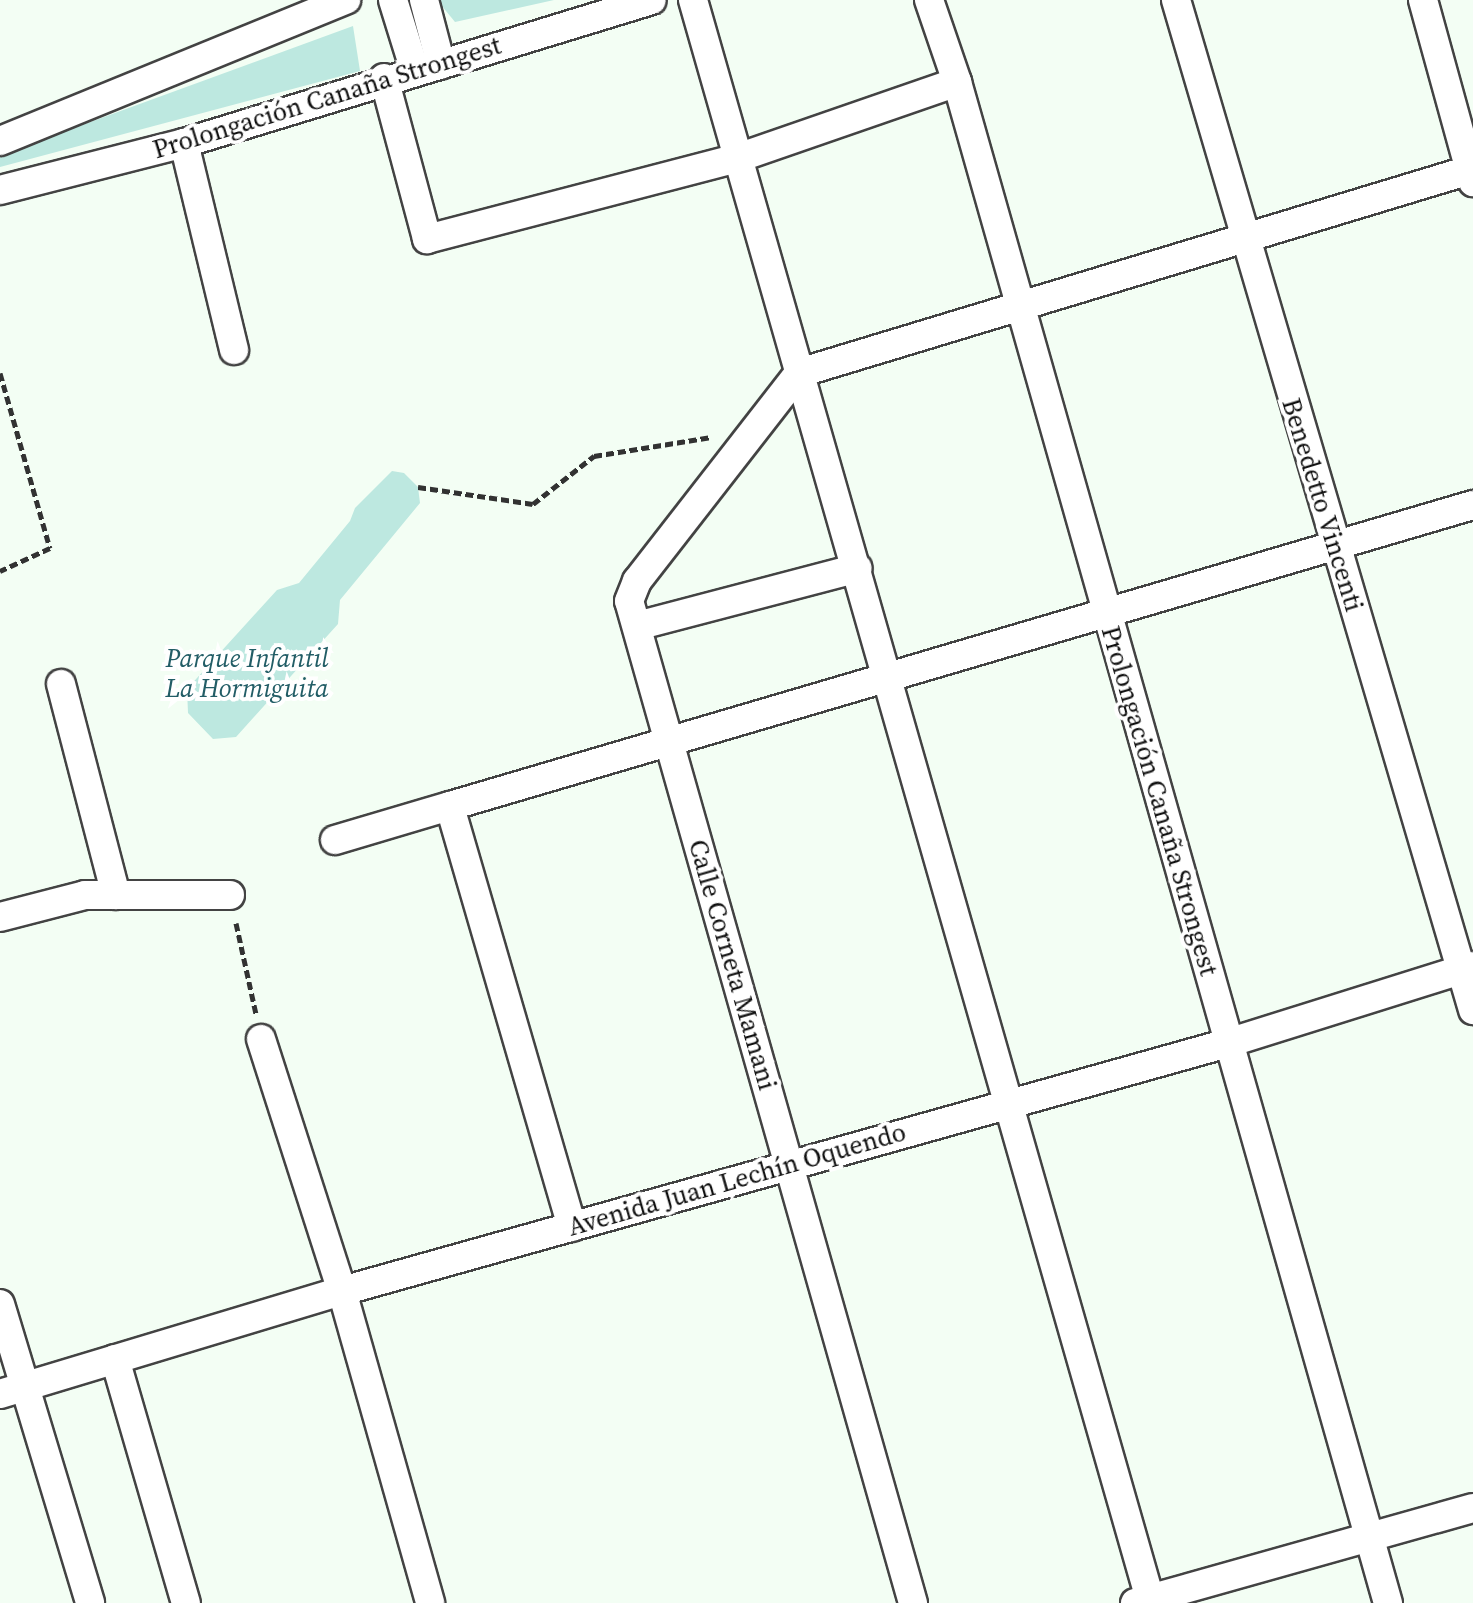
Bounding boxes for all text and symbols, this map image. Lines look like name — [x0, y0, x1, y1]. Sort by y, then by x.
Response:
street label: Prolongación Canaña Strongest — [149, 30, 505, 166]
street label: Benedetto Vincenti — [1275, 394, 1369, 616]
street label: Prolongación Canaña Strongest — [1094, 623, 1224, 979]
park label: Parque Infantil La Hormiguita — [165, 643, 329, 704]
street label: Calle Corneta Mamani — [681, 836, 783, 1094]
street label: Avenida Juan Lechín Oquendo — [564, 1117, 910, 1243]

